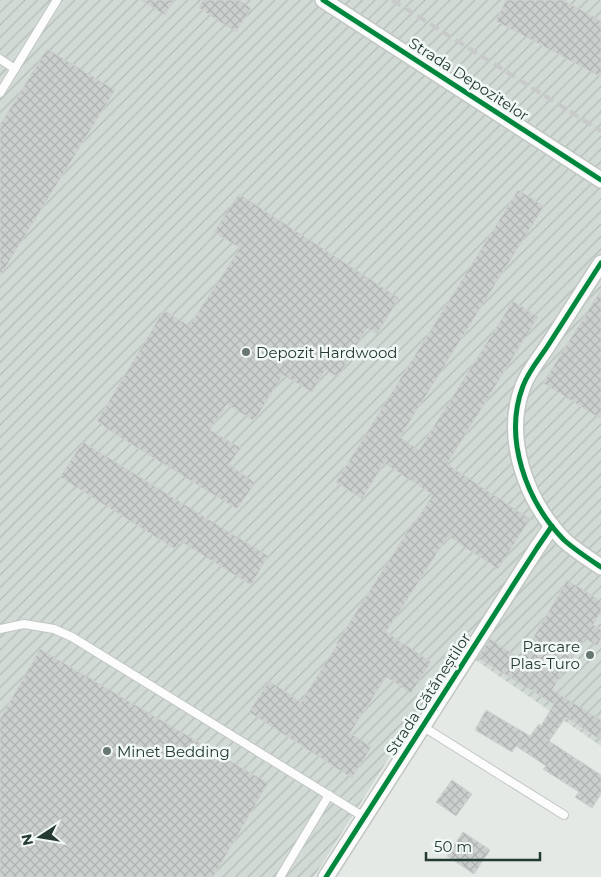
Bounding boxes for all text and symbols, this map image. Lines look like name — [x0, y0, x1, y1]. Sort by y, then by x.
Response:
street label: Strada Depozitelor — [405, 33, 533, 125]
place label: Depozit Hardwood — [256, 343, 397, 362]
marker: Depozit Hardwood — [240, 346, 252, 358]
street label: Strada Cătăneștilor — [381, 629, 476, 760]
place label: Parcare Plas-Turo — [510, 637, 580, 673]
marker: Parcare Plas-Turo — [584, 649, 596, 661]
place label: Minet Bedding — [117, 742, 230, 761]
marker: Minet Bedding — [101, 745, 113, 757]
north arrow — [15, 812, 65, 862]
scale bar — [426, 830, 540, 862]
text: N — [17, 832, 37, 847]
text: 50 m — [434, 837, 472, 856]

